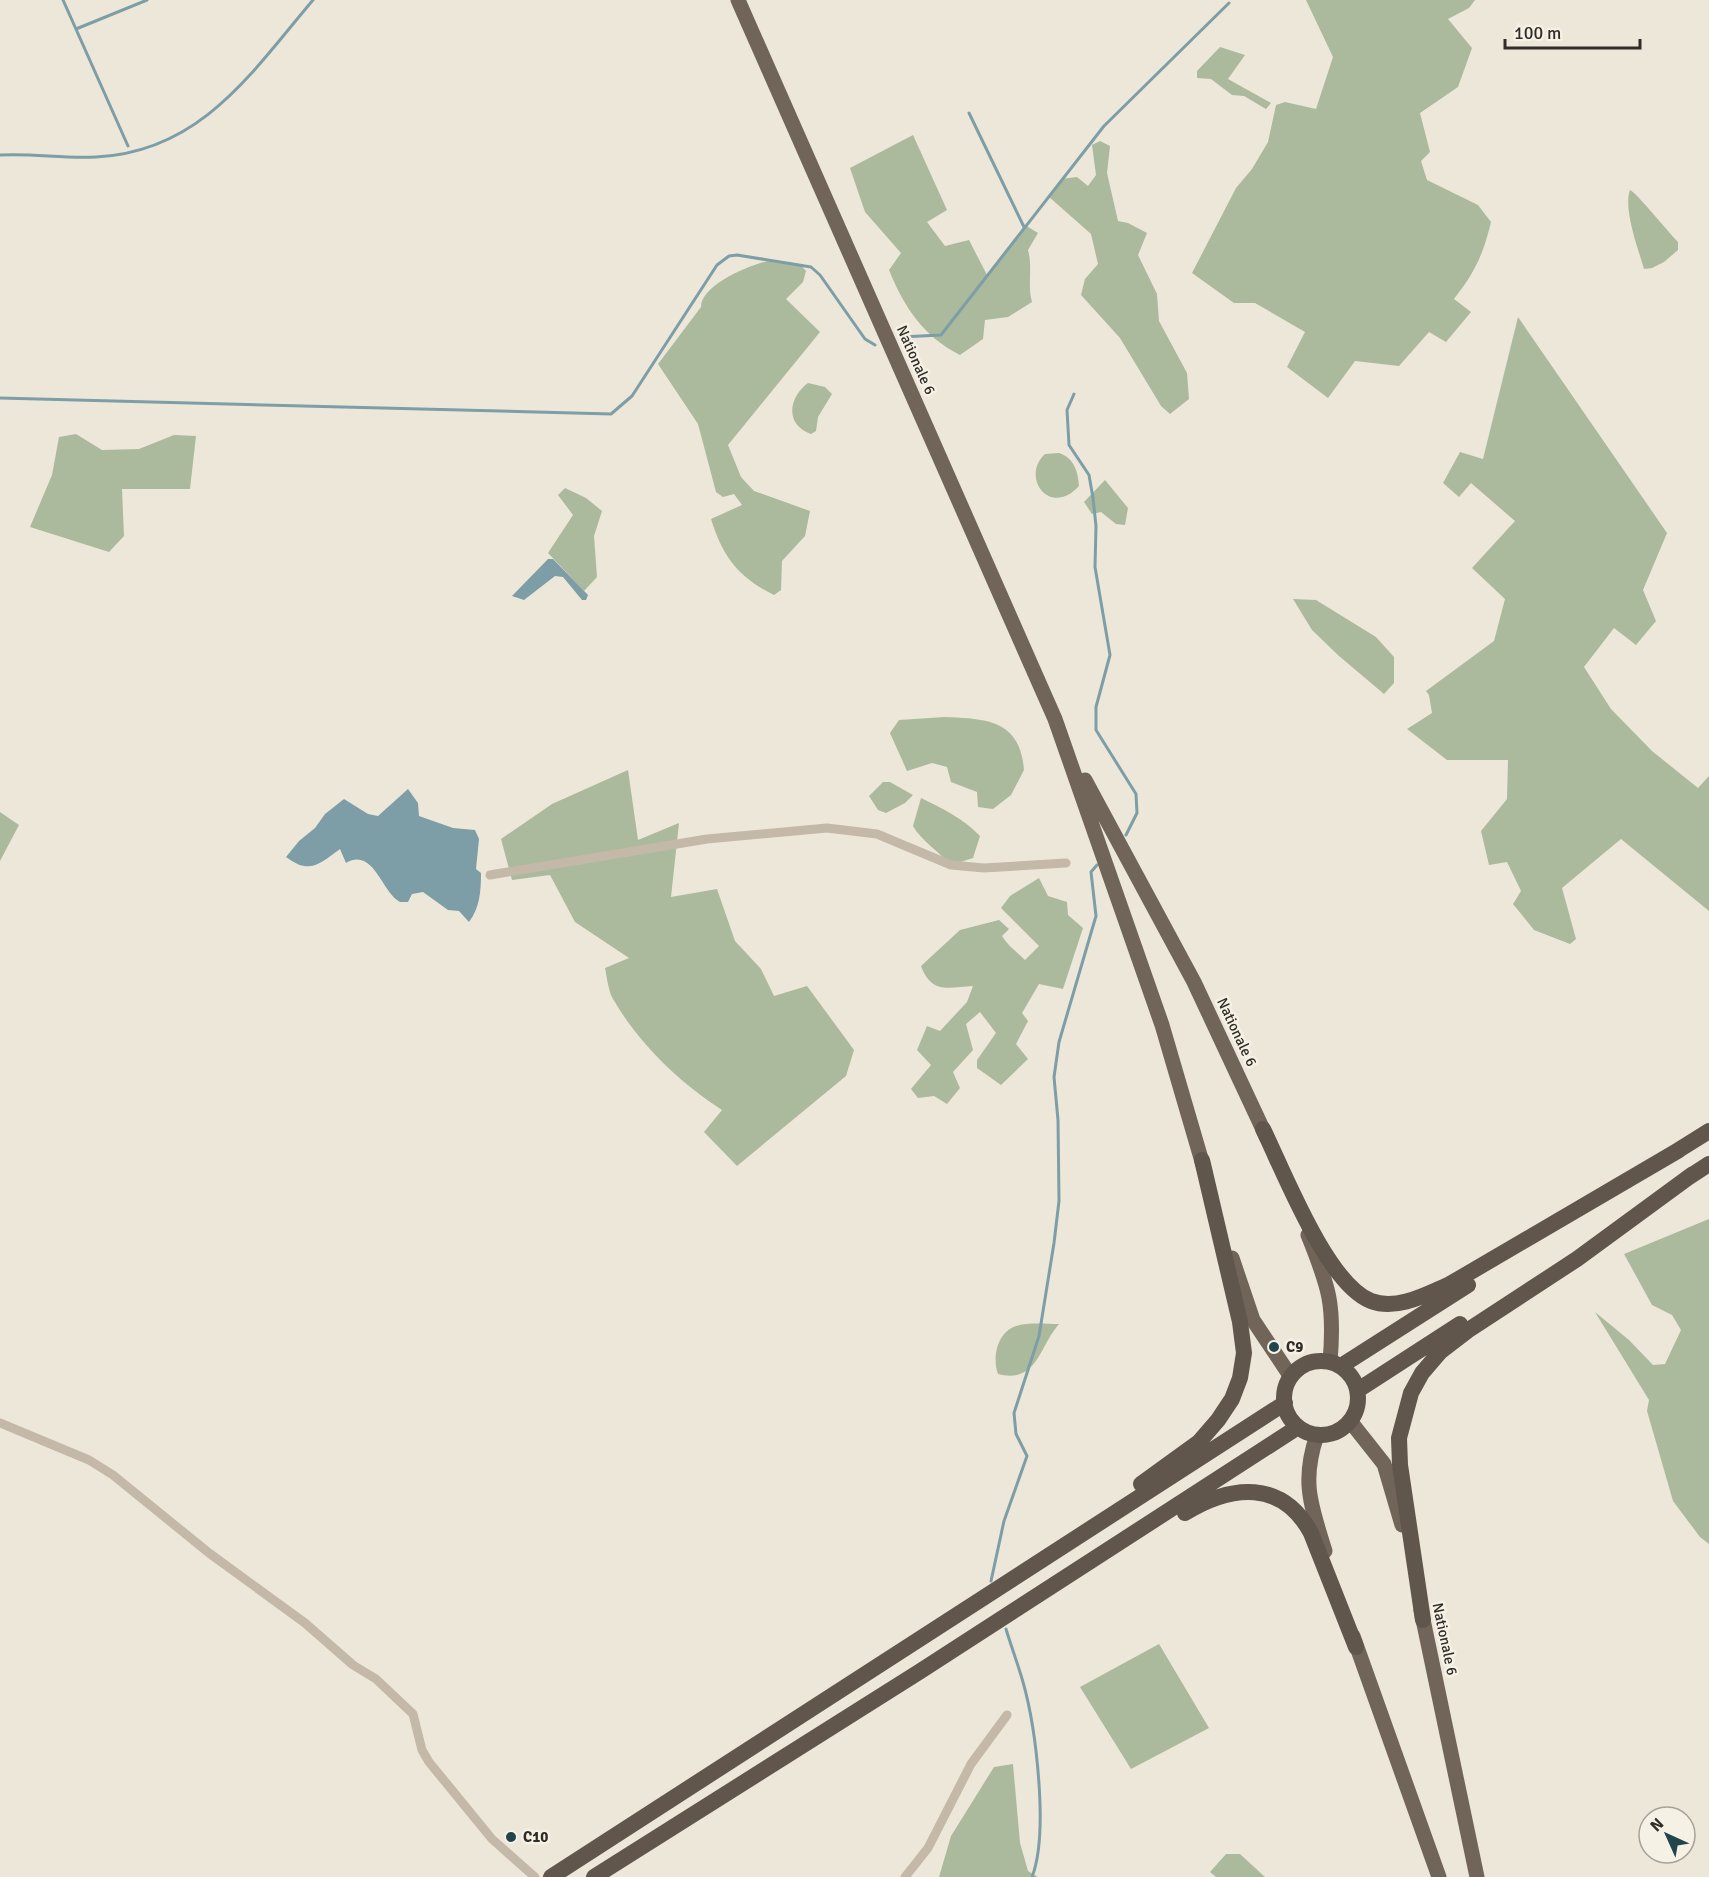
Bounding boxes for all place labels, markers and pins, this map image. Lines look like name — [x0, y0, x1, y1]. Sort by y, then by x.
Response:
place label: C9 — [1286, 1338, 1303, 1356]
marker: C9 — [1267, 1340, 1281, 1354]
place label: C10 — [523, 1828, 548, 1846]
marker: C10 — [504, 1830, 518, 1844]

